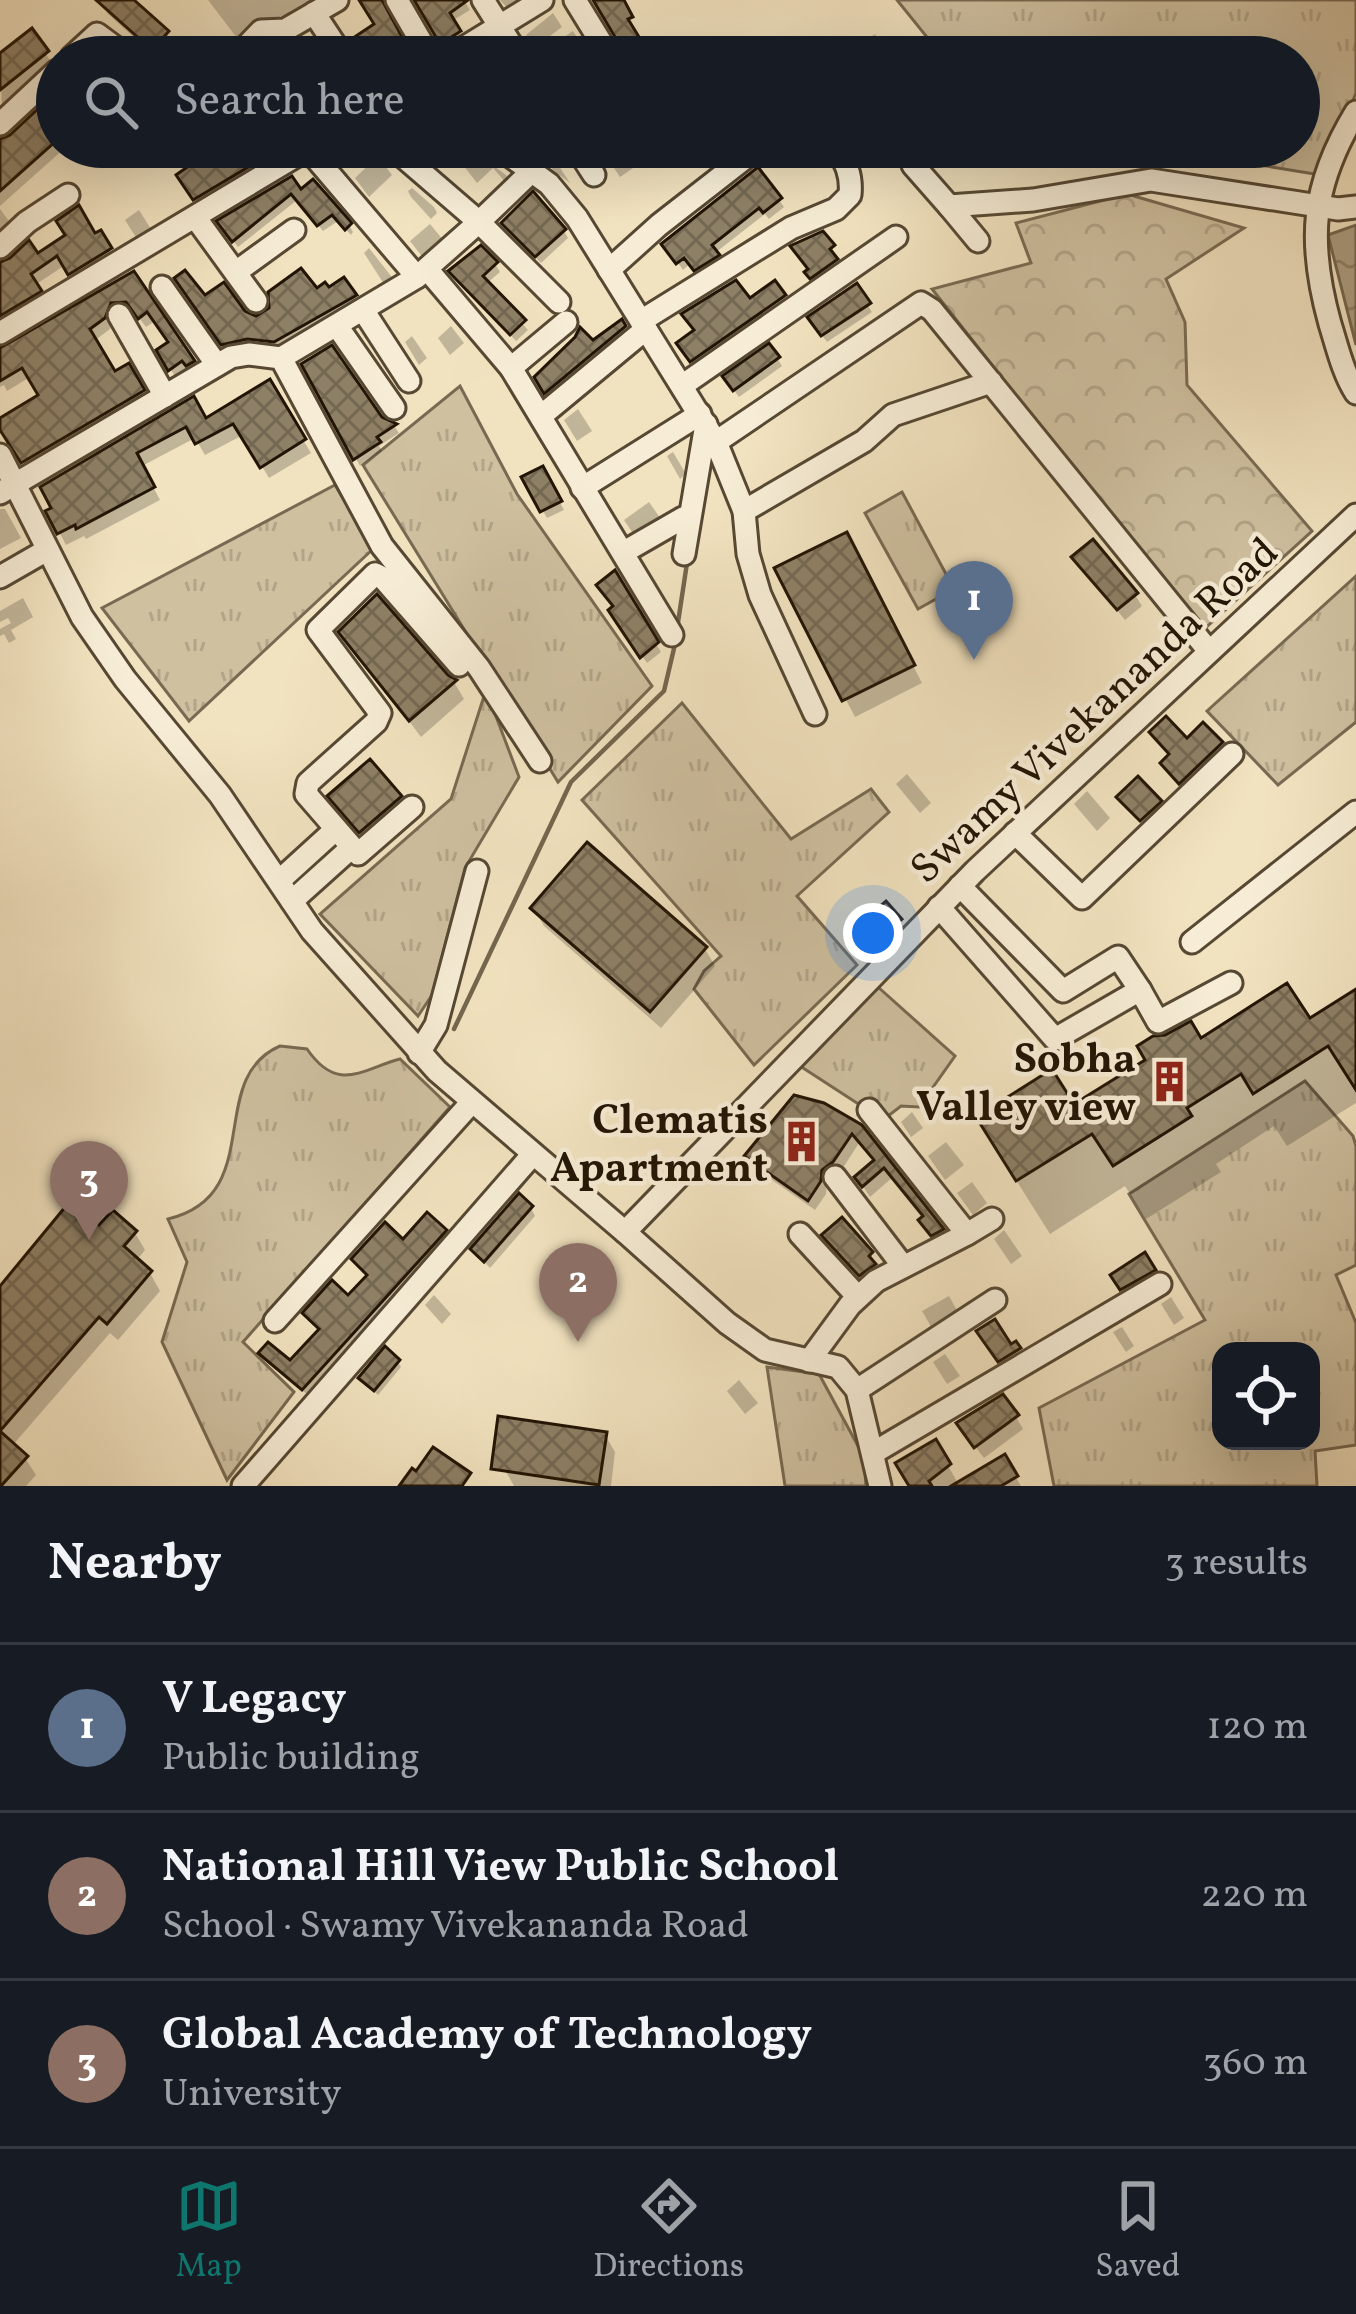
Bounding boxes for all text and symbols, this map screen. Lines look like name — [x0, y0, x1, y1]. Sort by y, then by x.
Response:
search box — [36, 36, 1320, 168]
icon: search — [78, 69, 144, 135]
text: Search here — [174, 71, 405, 134]
street label: Swamy Vivekananda Road — [899, 526, 1293, 899]
pin: 1 — [935, 561, 1013, 660]
your location — [843, 903, 903, 963]
place label: Sobha Valley view — [916, 1032, 1136, 1139]
building icon: Sobha Valley view — [1147, 1058, 1193, 1104]
place label: Clematis Apartment — [550, 1093, 768, 1200]
building icon: Clematis Apartment — [779, 1119, 825, 1165]
pin: 3 — [50, 1141, 128, 1240]
pin: 2 — [539, 1243, 617, 1342]
map controls — [1212, 1342, 1320, 1450]
button: locate — [1212, 1342, 1320, 1450]
text: Nearby — [48, 1529, 222, 1600]
text: 3 results — [1165, 1537, 1308, 1591]
text: V Legacy — [162, 1669, 347, 1732]
text: 1 — [79, 1701, 95, 1755]
text: 120 m — [1207, 1701, 1308, 1755]
text: Public building — [162, 1732, 420, 1786]
text: National Hill View Public School — [162, 1837, 839, 1900]
text: 2 — [77, 1869, 97, 1923]
text: 220 m — [1201, 1869, 1308, 1923]
text: School · Swamy Vivekananda Road — [162, 1900, 749, 1954]
text: Global Academy of Technology — [162, 2005, 812, 2068]
text: 3 — [77, 2037, 97, 2091]
text: 360 m — [1203, 2037, 1308, 2091]
text: University — [162, 2068, 342, 2122]
tab: Map — [176, 2173, 242, 2291]
tab: Directions — [593, 2173, 744, 2291]
tab: Saved — [1095, 2173, 1180, 2291]

